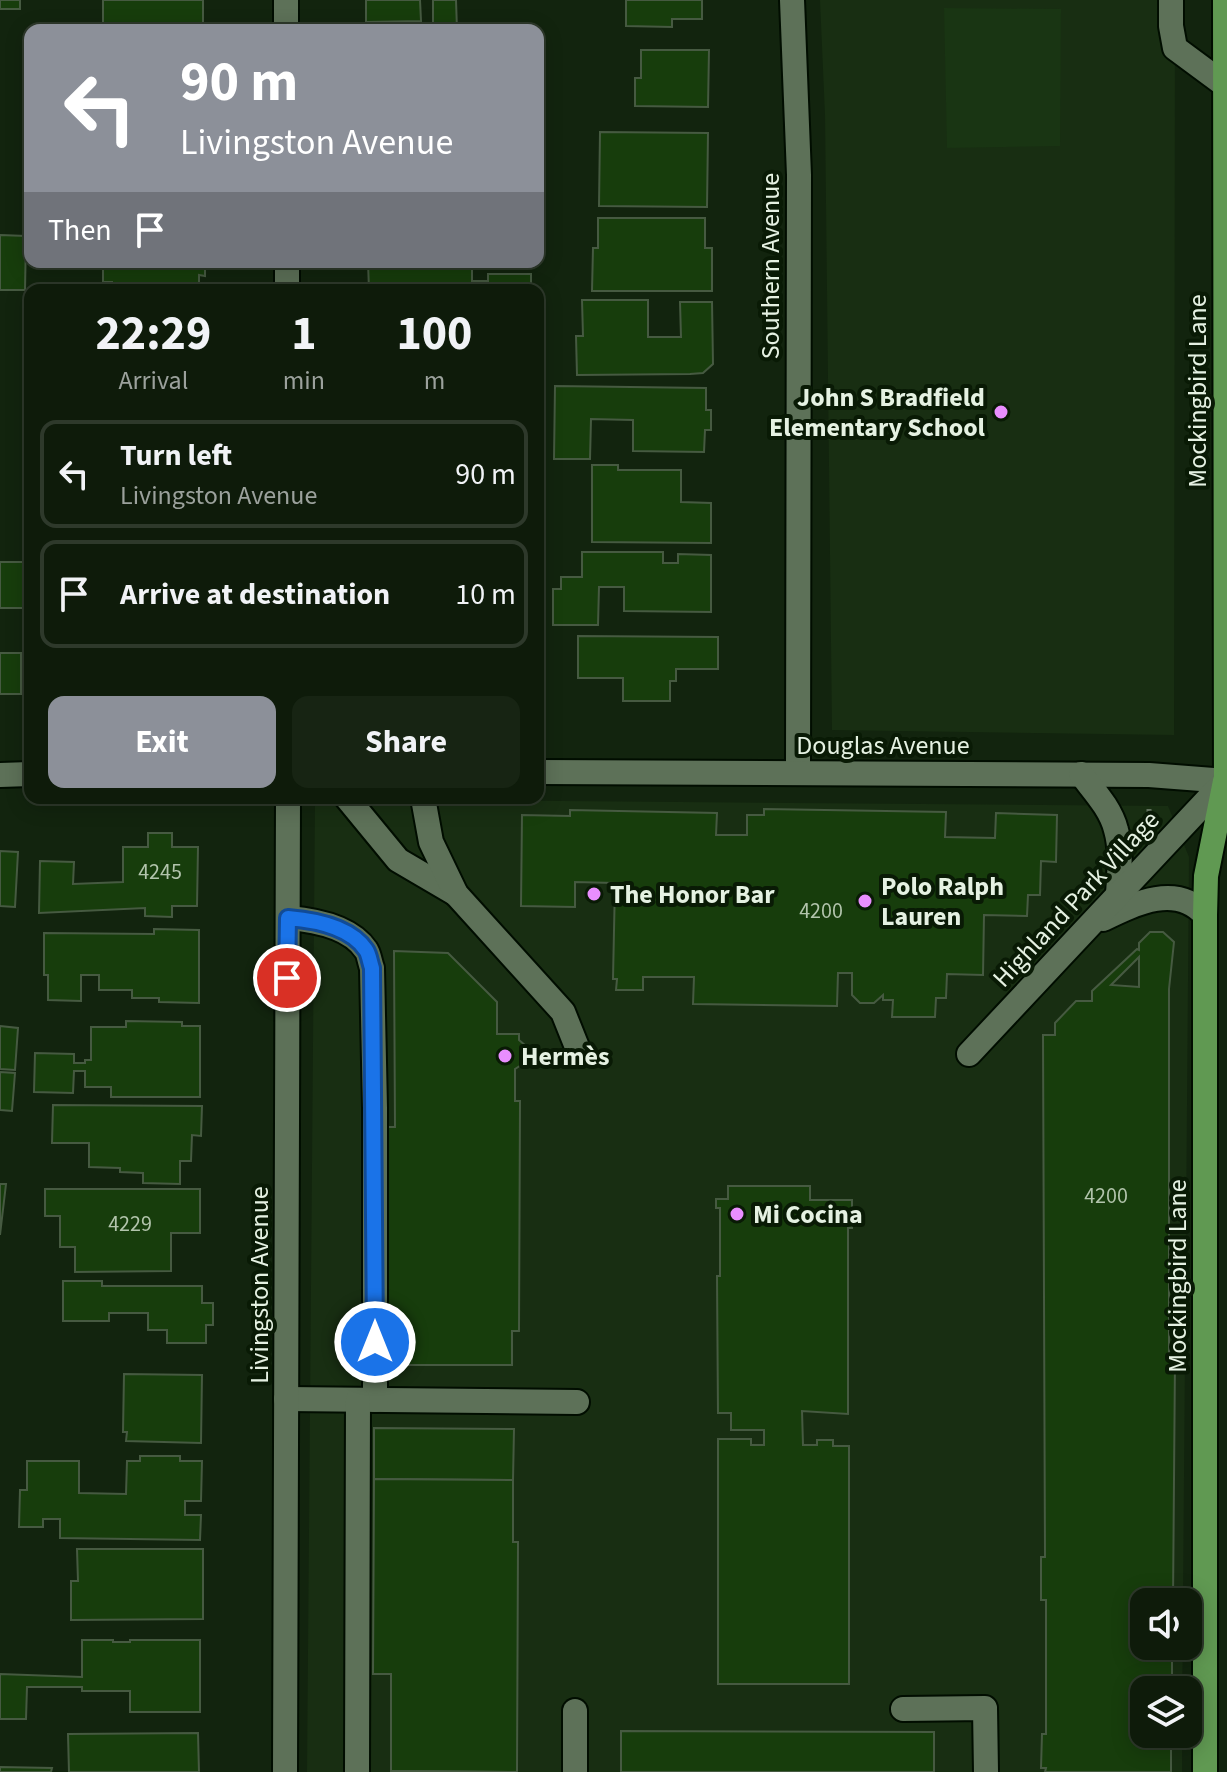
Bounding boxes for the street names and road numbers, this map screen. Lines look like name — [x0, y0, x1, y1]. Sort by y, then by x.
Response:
street label: Southern Avenue — [752, 173, 789, 359]
street label: Mockingbird Lane — [1179, 294, 1216, 488]
street label: Douglas Avenue — [796, 727, 970, 764]
street label: Highland Park Village — [984, 802, 1168, 996]
street label: Mockingbird Lane — [1159, 1179, 1196, 1373]
street label: Livingston Avenue — [241, 1186, 278, 1384]

